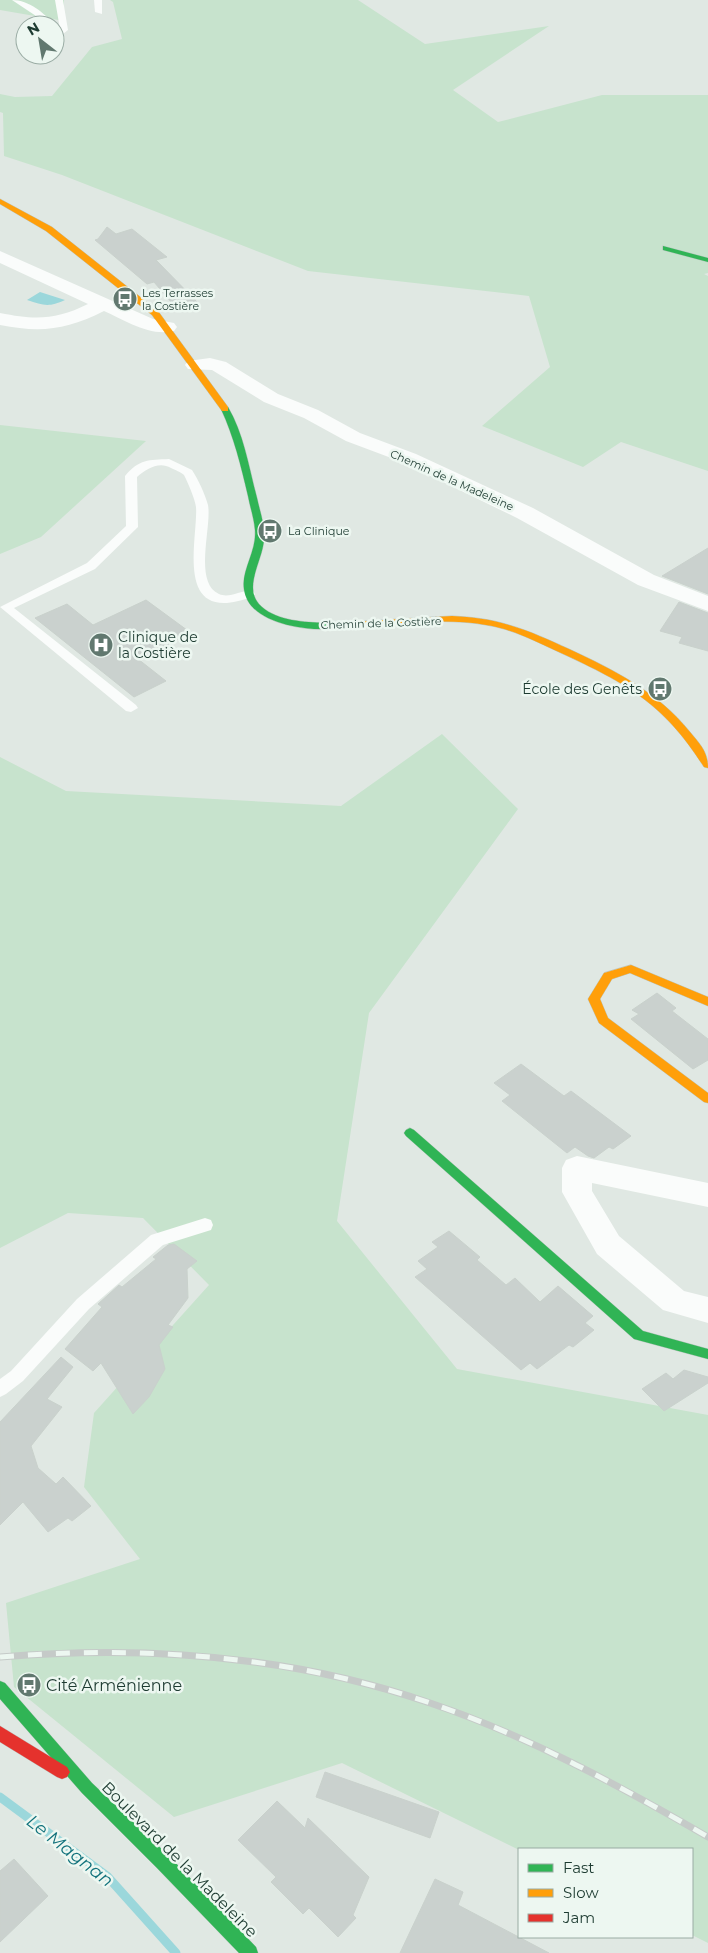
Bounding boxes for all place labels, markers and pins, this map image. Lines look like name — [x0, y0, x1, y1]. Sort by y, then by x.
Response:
bus stop icon: Les Terrasses la Costière — [112, 286, 138, 312]
place label: Les Terrasses la Costière — [142, 286, 214, 313]
bus stop icon: La Clinique — [257, 518, 283, 544]
place label: La Clinique — [288, 524, 350, 538]
place label: Clinique de la Costière — [118, 628, 198, 662]
hospital icon: Clinique de la Costière — [88, 632, 114, 658]
bus stop icon: École des Genêts — [647, 676, 673, 702]
place label: École des Genêts — [522, 680, 642, 698]
bus stop icon: Cité Arménienne — [16, 1672, 42, 1698]
place label: Cité Arménienne — [46, 1676, 182, 1695]

